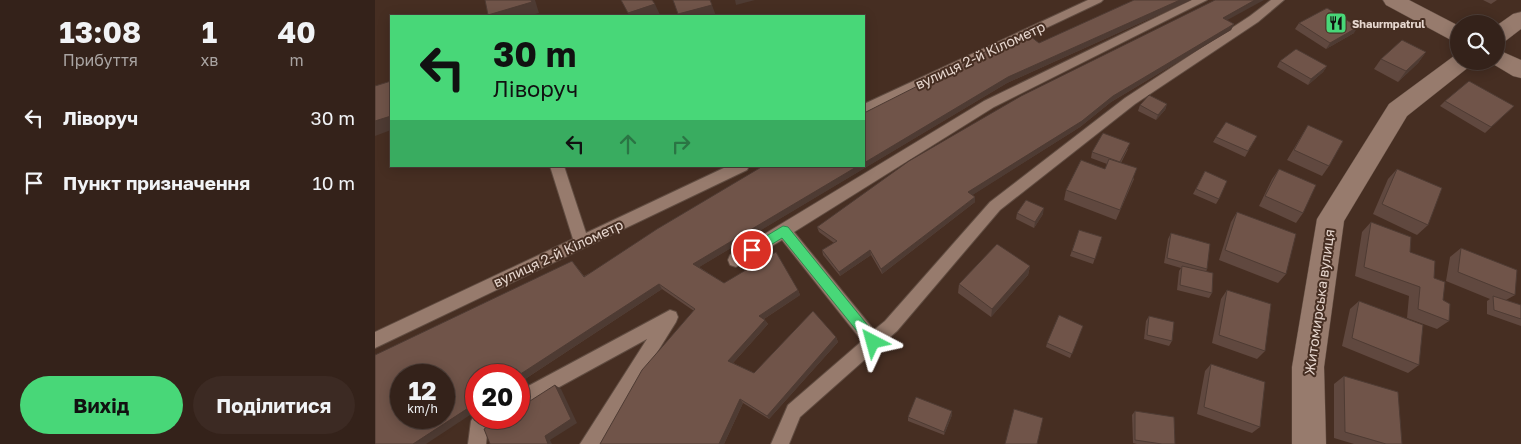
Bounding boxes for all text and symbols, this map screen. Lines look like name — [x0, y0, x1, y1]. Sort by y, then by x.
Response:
restaurant icon: Shaurmpatrul — [1324, 11, 1348, 35]
text: 13:08 — [59, 14, 141, 50]
text: 1 — [202, 14, 217, 50]
text: 40 — [278, 14, 316, 50]
map controls — [1450, 15, 1505, 70]
button: search — [1450, 15, 1505, 70]
street label: вулиця 2-й Кілометр — [912, 17, 1048, 93]
place label: Shaurmpatrul — [1352, 17, 1425, 30]
text: 30 m — [493, 33, 576, 75]
icon: left — [410, 35, 475, 100]
text: Прибуття — [63, 50, 138, 70]
text: хв — [200, 50, 218, 70]
text: m — [290, 50, 304, 70]
text: Ліворуч — [493, 75, 578, 102]
icon: left — [20, 104, 48, 132]
text: Ліворуч — [63, 106, 138, 129]
text: 30 m — [311, 106, 355, 129]
icon: left — [561, 130, 589, 158]
icon: ahead — [614, 130, 642, 158]
icon: right — [667, 130, 695, 158]
icon: arrive — [20, 169, 48, 197]
text: Пункт призначення — [63, 171, 250, 194]
text: 10 m — [312, 171, 355, 194]
street label: вулиця 2-й Кілометр — [490, 215, 626, 291]
street label: Житомирська вулиця — [1300, 228, 1338, 376]
pin — [731, 229, 773, 271]
icon: arrive — [738, 236, 766, 264]
position arrow — [846, 315, 898, 367]
speed limit sign: 20 — [465, 364, 530, 429]
text: 12 — [408, 375, 437, 406]
button: Вихід — [20, 376, 183, 434]
button: Поділитися — [193, 376, 355, 434]
text: km/h — [407, 401, 438, 416]

